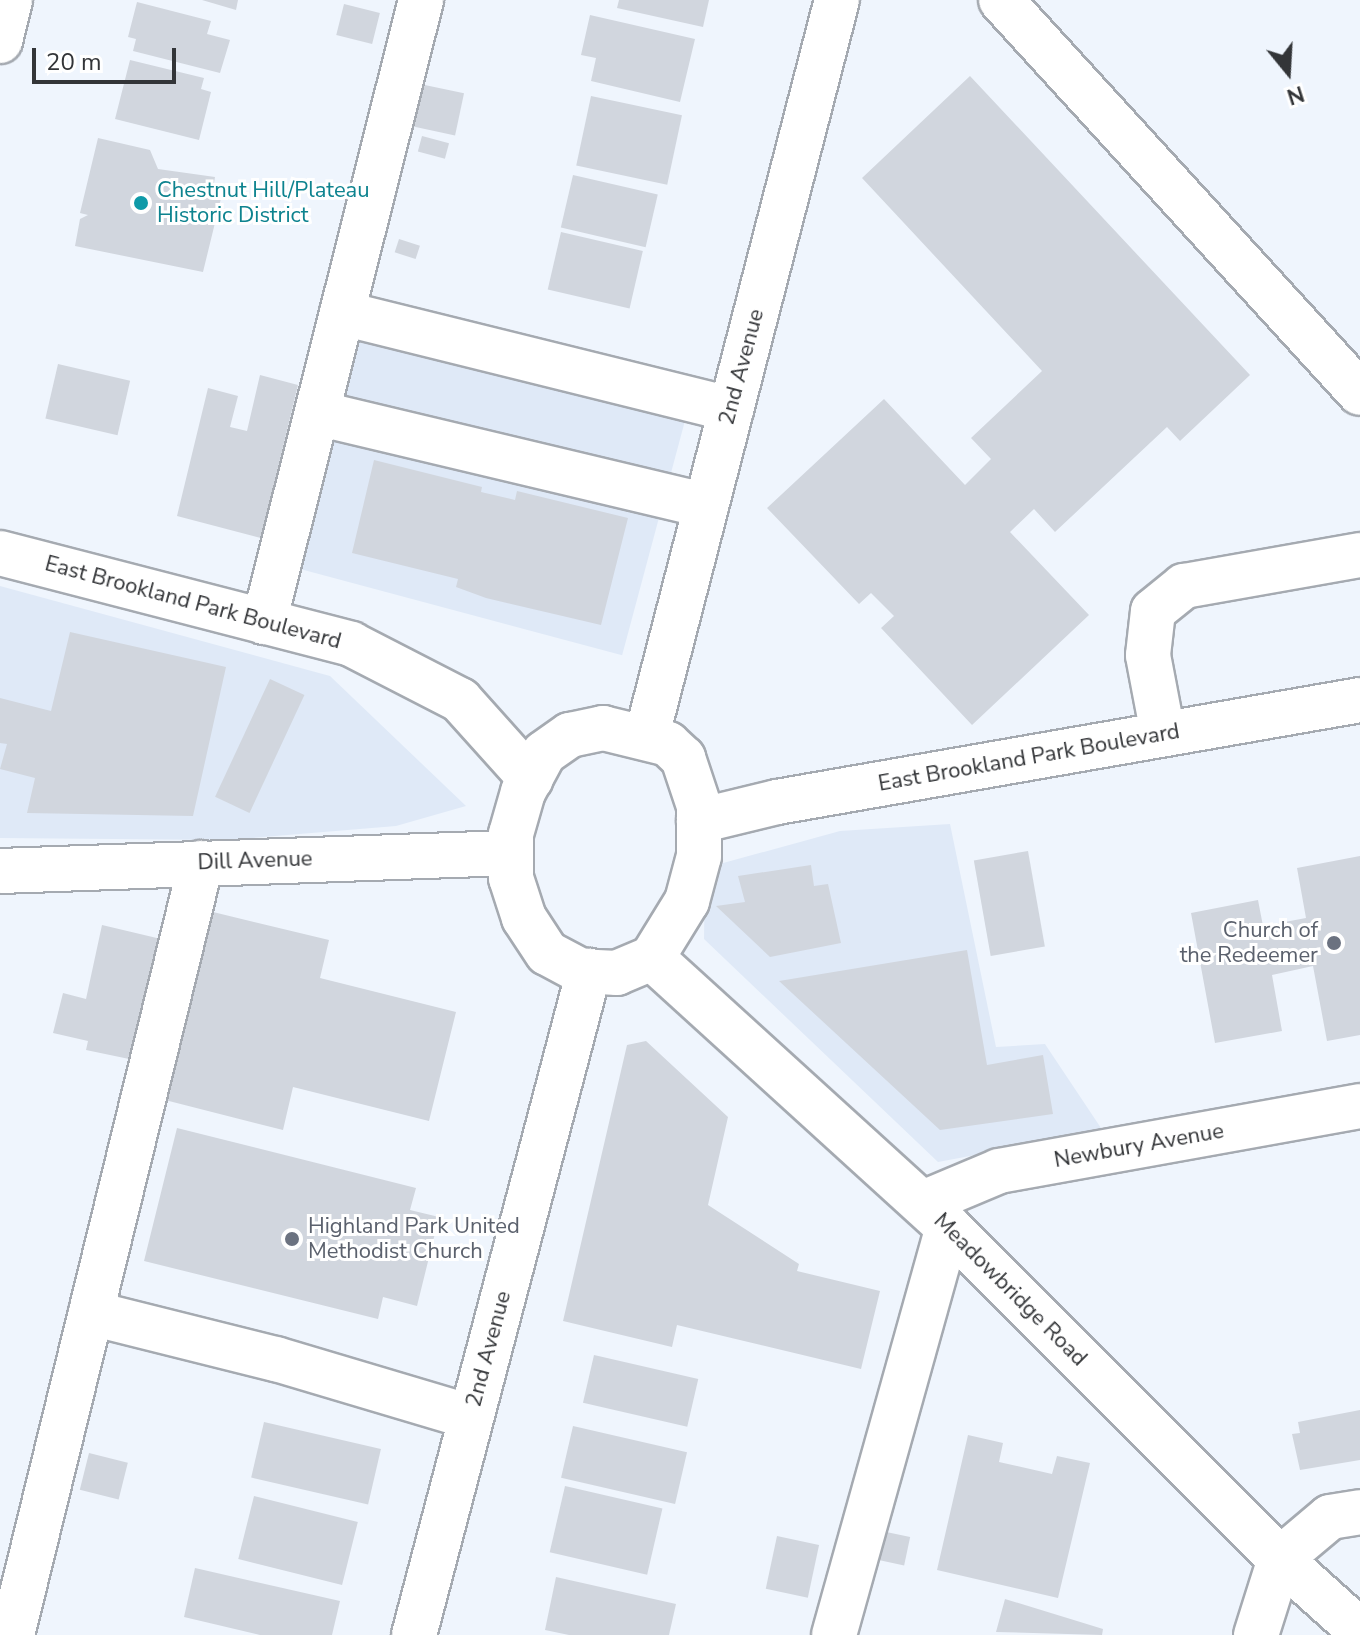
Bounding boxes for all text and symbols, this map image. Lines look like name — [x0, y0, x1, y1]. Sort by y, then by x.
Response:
scale bar — [36, 32, 180, 82]
north arrow — [1248, 32, 1328, 112]
text: 20 m — [46, 46, 102, 78]
text: N — [1283, 78, 1308, 112]
place label: Chestnut Hill/Plateau Historic District — [157, 177, 370, 228]
marker: Chestnut Hill/Plateau Historic District — [132, 194, 150, 212]
street label: 2nd Avenue — [714, 306, 770, 428]
street label: East Brookland Park Boulevard — [42, 551, 344, 655]
street label: East Brookland Park Boulevard — [876, 718, 1182, 798]
street label: Dill Avenue — [197, 846, 313, 876]
place label: Church of the Redeemer — [1180, 917, 1318, 968]
marker: Church of the Redeemer — [1325, 934, 1343, 952]
street label: Newbury Avenue — [1052, 1118, 1226, 1174]
street label: Meadowbridge Road — [928, 1208, 1092, 1372]
place label: Highland Park United Methodist Church — [308, 1213, 520, 1264]
marker: Highland Park United Methodist Church — [283, 1230, 301, 1248]
street label: 2nd Avenue — [461, 1288, 517, 1410]

